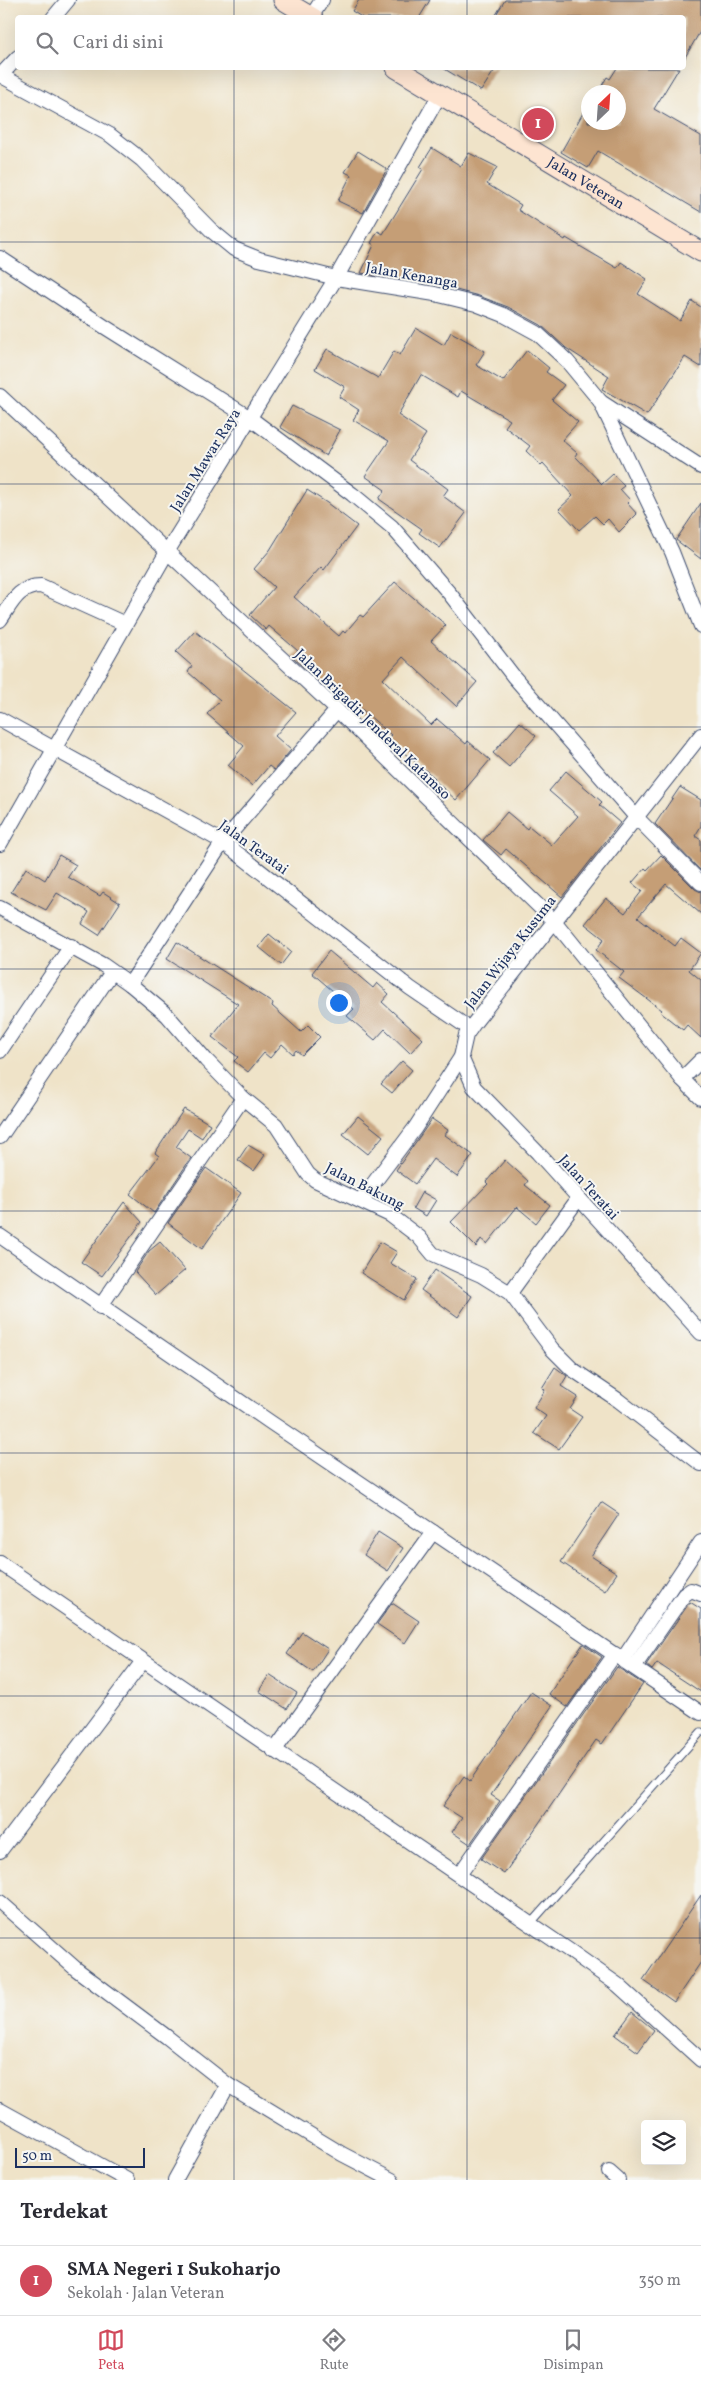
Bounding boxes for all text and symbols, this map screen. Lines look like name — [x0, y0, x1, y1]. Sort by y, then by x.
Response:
search box — [15, 15, 686, 70]
icon: search — [33, 29, 61, 57]
text: Cari di sini — [73, 30, 164, 56]
north arrow — [581, 85, 626, 130]
pin: 1 — [522, 105, 554, 143]
street label: Jalan Veteran — [543, 153, 628, 215]
street label: Jalan Kenanga — [364, 258, 460, 295]
street label: Jalan Mawar Raya — [166, 405, 247, 517]
street label: Jalan Brigadir Jenderal Katamso — [289, 645, 455, 805]
street label: Jalan Teratai — [214, 816, 292, 881]
street label: Jalan Wijaya Kusuma — [460, 892, 562, 1014]
your location — [326, 990, 352, 1016]
street label: Jalan Teratai — [553, 1151, 623, 1225]
street label: Jalan Bakung — [321, 1158, 408, 1216]
map controls — [641, 2120, 686, 2165]
button: layers — [641, 2120, 686, 2165]
scale bar — [15, 2145, 145, 2168]
text: 50 m — [22, 2147, 52, 2166]
text: Terdekat — [20, 2198, 108, 2227]
text: SMA Negeri 1 Sukoharjo — [67, 2257, 281, 2283]
text: 1 — [33, 2270, 39, 2292]
text: 350 m — [638, 2270, 681, 2292]
text: Sekolah · Jalan Veteran — [67, 2283, 225, 2305]
tab: Peta — [97, 2326, 125, 2375]
tab: Rute — [320, 2326, 349, 2375]
tab: Disimpan — [543, 2326, 604, 2375]

